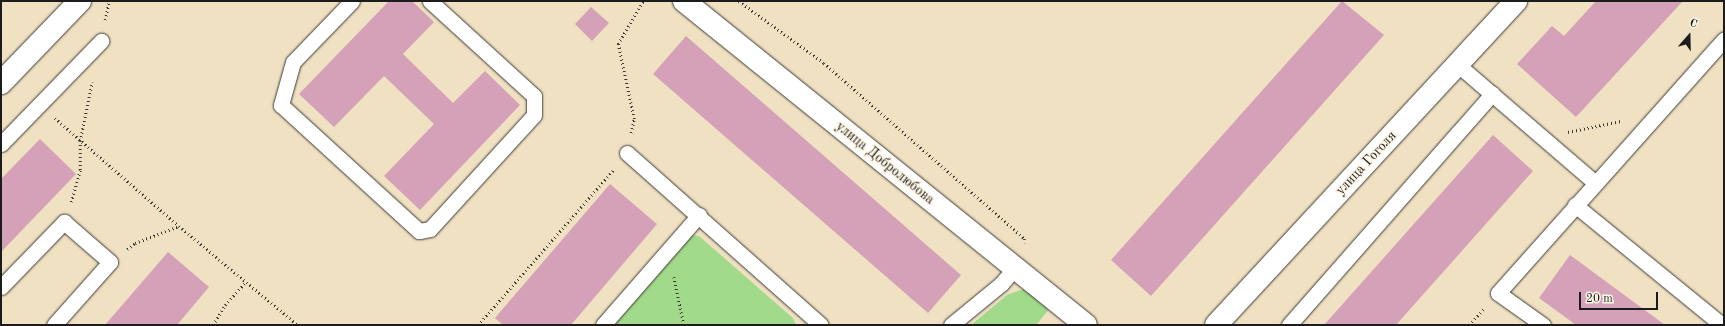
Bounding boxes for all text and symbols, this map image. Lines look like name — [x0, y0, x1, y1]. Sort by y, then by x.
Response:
north arrow — [1669, 16, 1709, 56]
text: С — [1688, 18, 1699, 31]
street label: улица Добролюбова — [832, 118, 938, 208]
street label: улица Гоголя — [1332, 127, 1400, 199]
scale bar — [1581, 284, 1660, 310]
text: 20 m — [1586, 293, 1613, 305]

